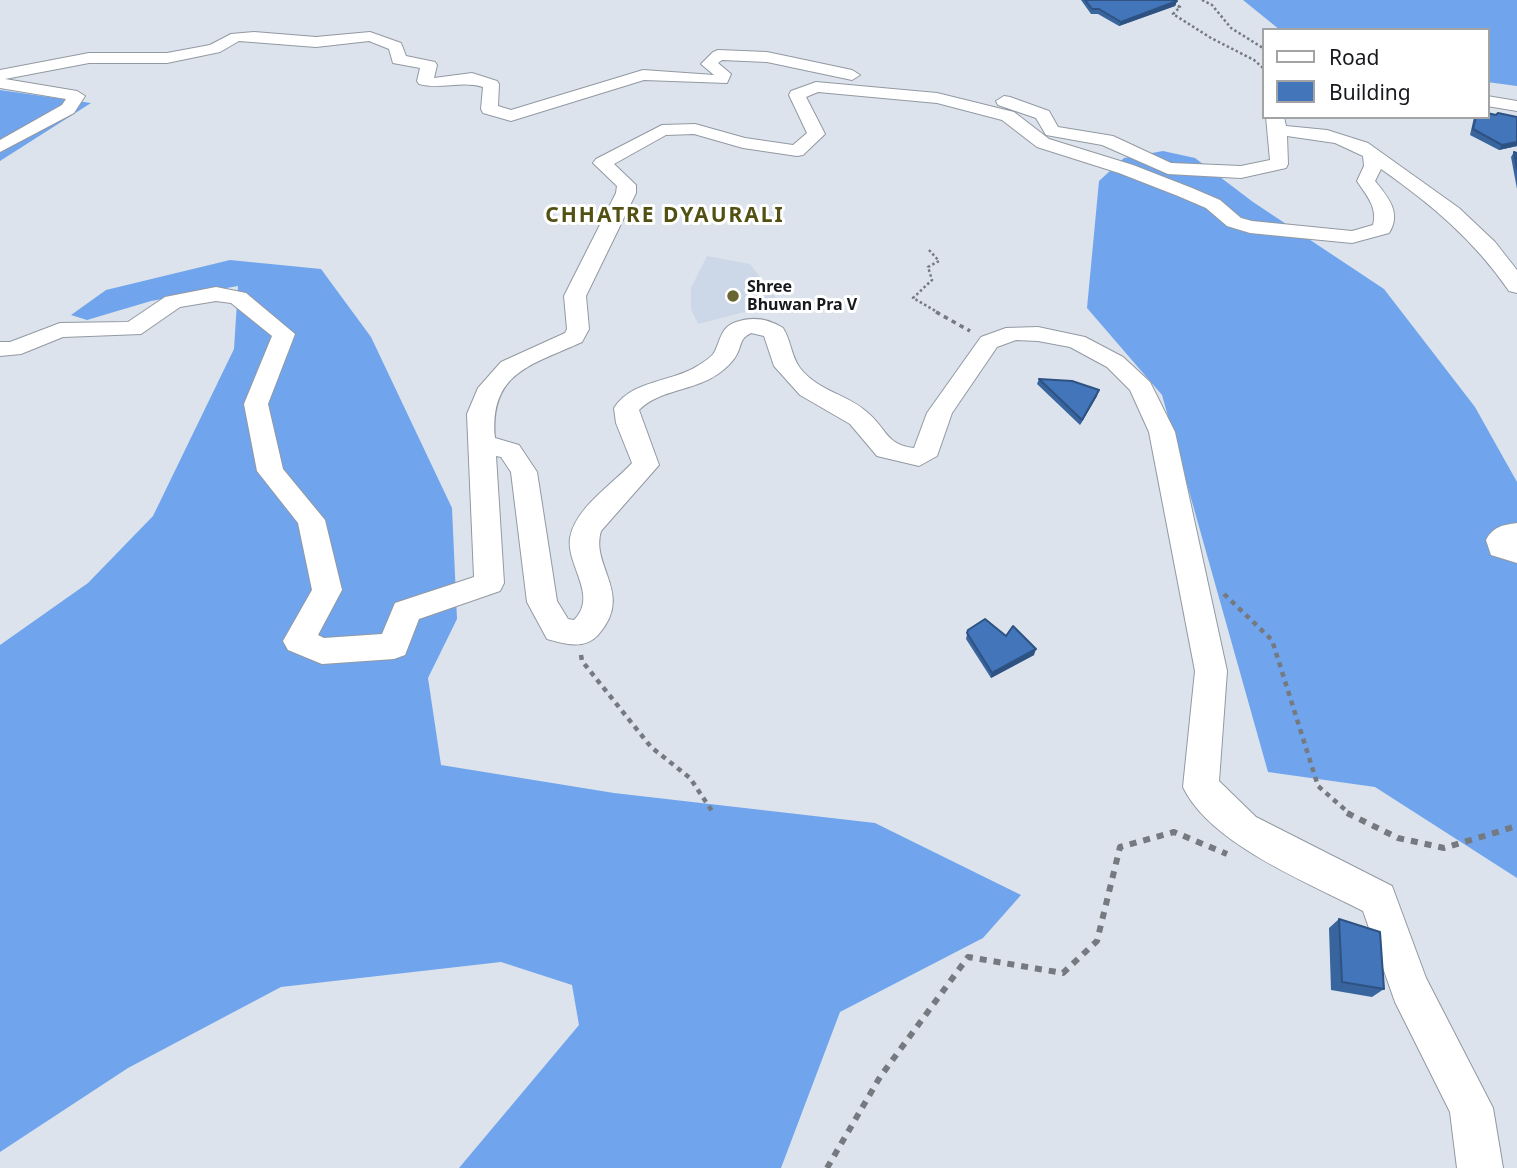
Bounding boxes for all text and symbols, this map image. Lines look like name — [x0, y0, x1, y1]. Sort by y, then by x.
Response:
legend — [1262, 28, 1489, 119]
text: Road — [1329, 43, 1379, 71]
text: Building — [1329, 78, 1411, 106]
district label: CHHATRE DYAURALI — [547, 203, 783, 229]
place label: Shree Bhuwan Pra V — [747, 277, 857, 315]
marker: Shree Bhuwan Pra V — [725, 288, 741, 304]

